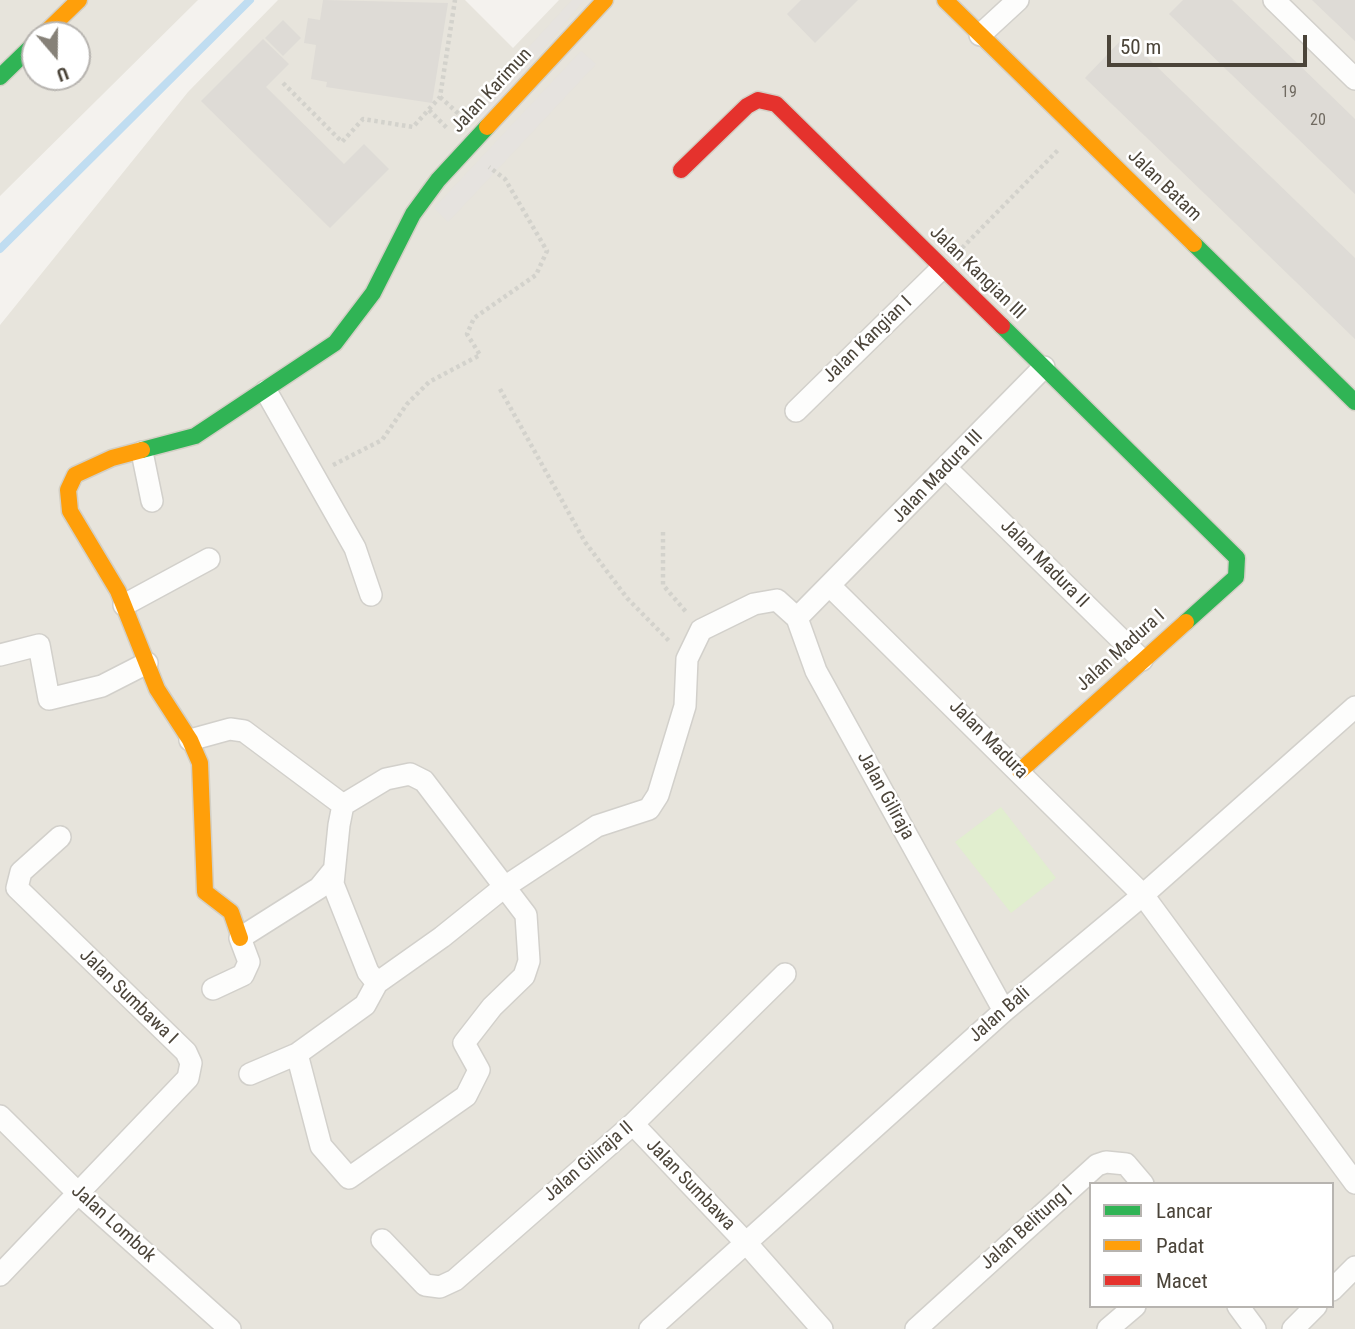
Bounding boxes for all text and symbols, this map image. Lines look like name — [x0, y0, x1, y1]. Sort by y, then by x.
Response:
north arrow — [21, 21, 91, 91]
scale bar — [1110, 21, 1310, 65]
text: 50 m — [1120, 35, 1161, 59]
street label: Jalan Karimun — [447, 44, 537, 138]
text: U — [54, 62, 72, 87]
house number: 19 — [1281, 83, 1297, 103]
house number: 20 — [1310, 111, 1326, 131]
street label: Jalan Batam — [1122, 145, 1206, 227]
street label: Jalan Kangian III — [924, 222, 1030, 324]
street label: Jalan Kangian I — [819, 292, 917, 388]
street label: Jalan Madura III — [888, 426, 988, 528]
street label: Jalan Madura II — [995, 515, 1093, 613]
street label: Jalan Madura I — [1072, 605, 1170, 697]
street label: Jalan Madura — [944, 696, 1032, 784]
street label: Jalan Giliraja — [851, 748, 919, 844]
street label: Jalan Sumbawa I — [74, 944, 182, 1050]
street label: Jalan Bali — [965, 982, 1035, 1048]
street label: Jalan Giliraja II — [540, 1117, 638, 1207]
street label: Jalan Sumbawa — [641, 1134, 739, 1236]
street label: Jalan Lombok — [66, 1180, 160, 1268]
street label: Jalan Belitung I — [976, 1181, 1078, 1275]
legend — [1089, 1182, 1334, 1308]
text: Lancar — [1156, 1199, 1212, 1223]
text: Padat — [1156, 1234, 1204, 1258]
text: Macet — [1156, 1269, 1208, 1293]

